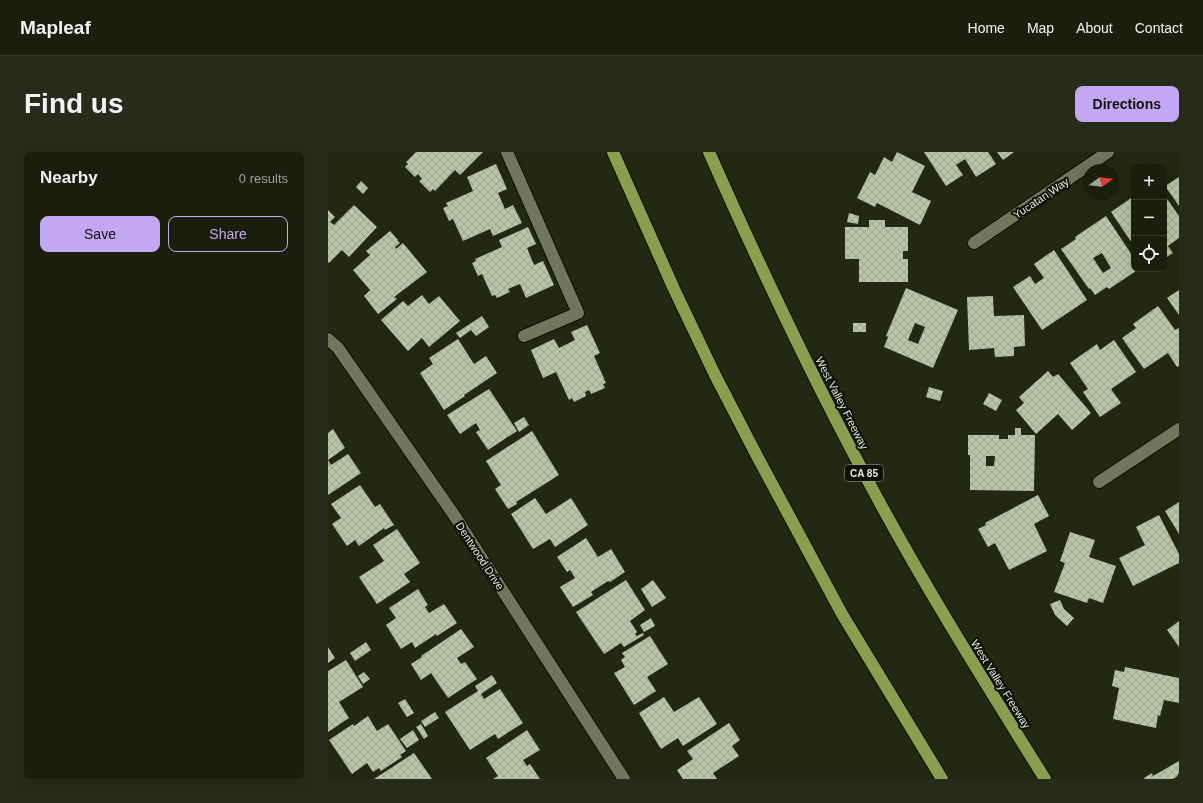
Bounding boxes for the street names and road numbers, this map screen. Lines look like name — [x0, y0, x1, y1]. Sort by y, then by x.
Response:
street label: Yucatan Way — [1011, 175, 1071, 221]
street label: West Valley Freeway — [813, 355, 871, 452]
road number: CA 85 — [845, 465, 883, 481]
street label: Dentwood Drive — [454, 520, 506, 592]
street label: West Valley Freeway — [969, 637, 1033, 731]

